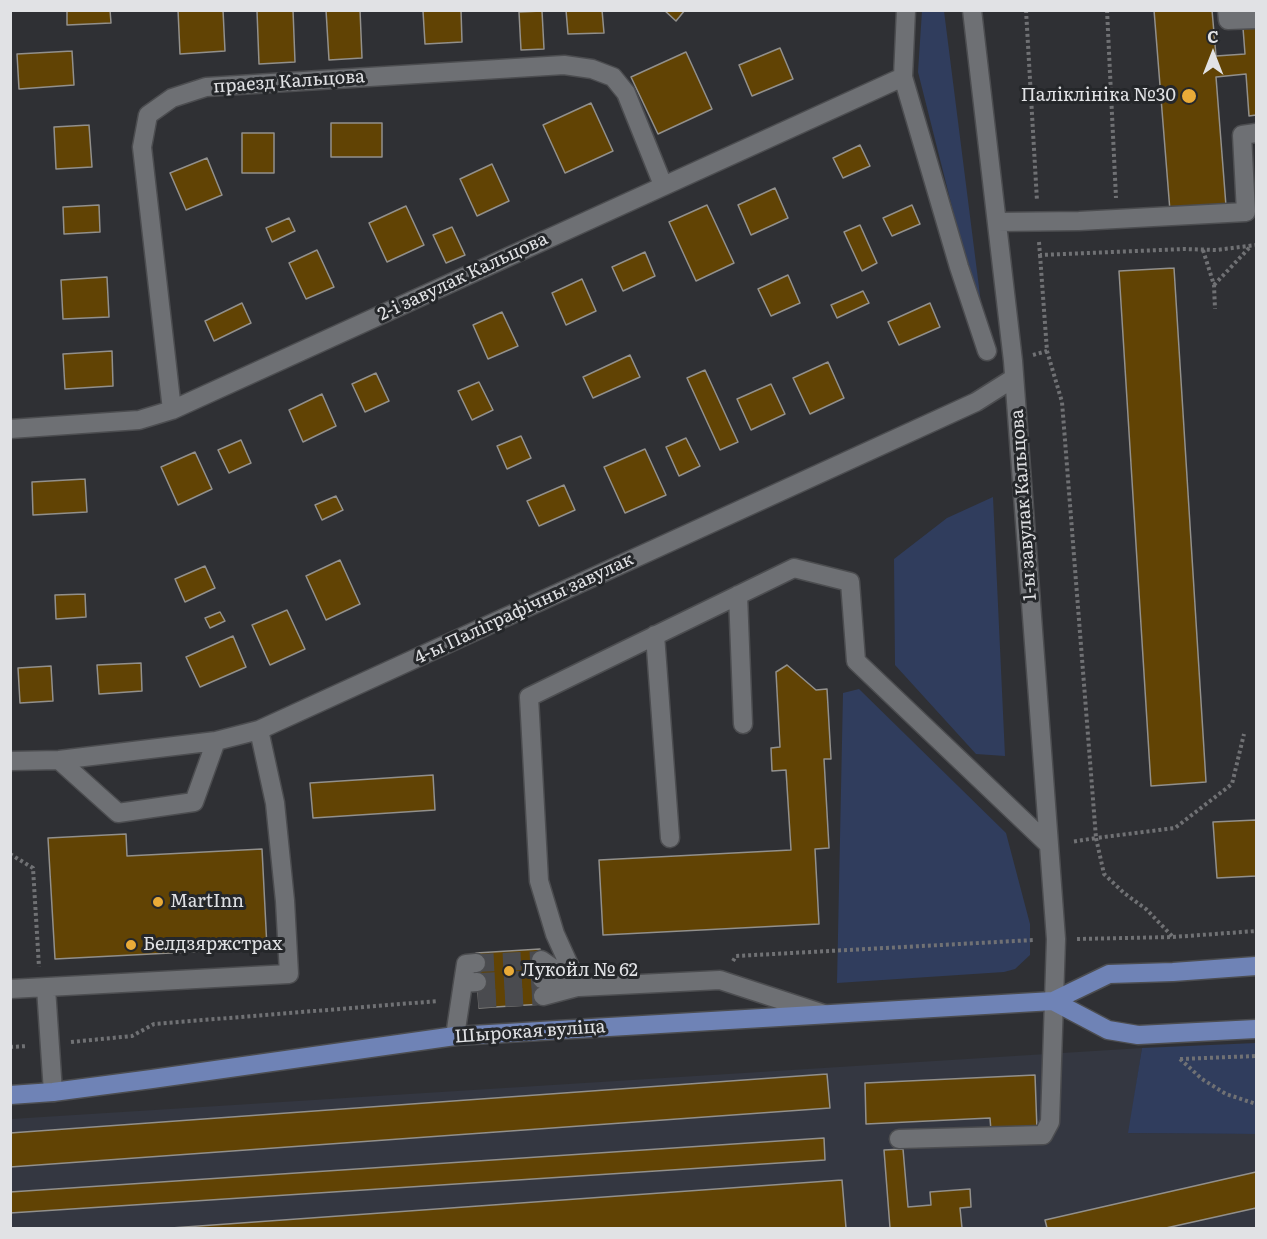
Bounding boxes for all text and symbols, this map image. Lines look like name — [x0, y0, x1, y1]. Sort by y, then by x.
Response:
north arrow — [1183, 24, 1243, 84]
text: С — [1207, 24, 1219, 48]
street label: праезд Кальцова — [212, 66, 366, 98]
place label: Паліклініка №30 — [1021, 85, 1176, 107]
marker: Паліклініка №30 — [1180, 87, 1198, 105]
street label: 2-і завулак Кальцова — [375, 228, 551, 326]
street label: 1-ы завулак Кальцова — [1007, 409, 1041, 601]
street label: 4-ы Паліграфічны завулак — [411, 549, 637, 669]
place label: MartInn — [170, 891, 244, 913]
marker: MartInn — [151, 895, 165, 909]
place label: Белдзяржстрах — [143, 934, 282, 956]
marker: Белдзяржстрах — [124, 938, 138, 952]
place label: Лукойл № 62 — [521, 960, 638, 982]
marker: Лукойл № 62 — [502, 964, 516, 978]
street label: Шырокая вуліца — [454, 1016, 606, 1048]

